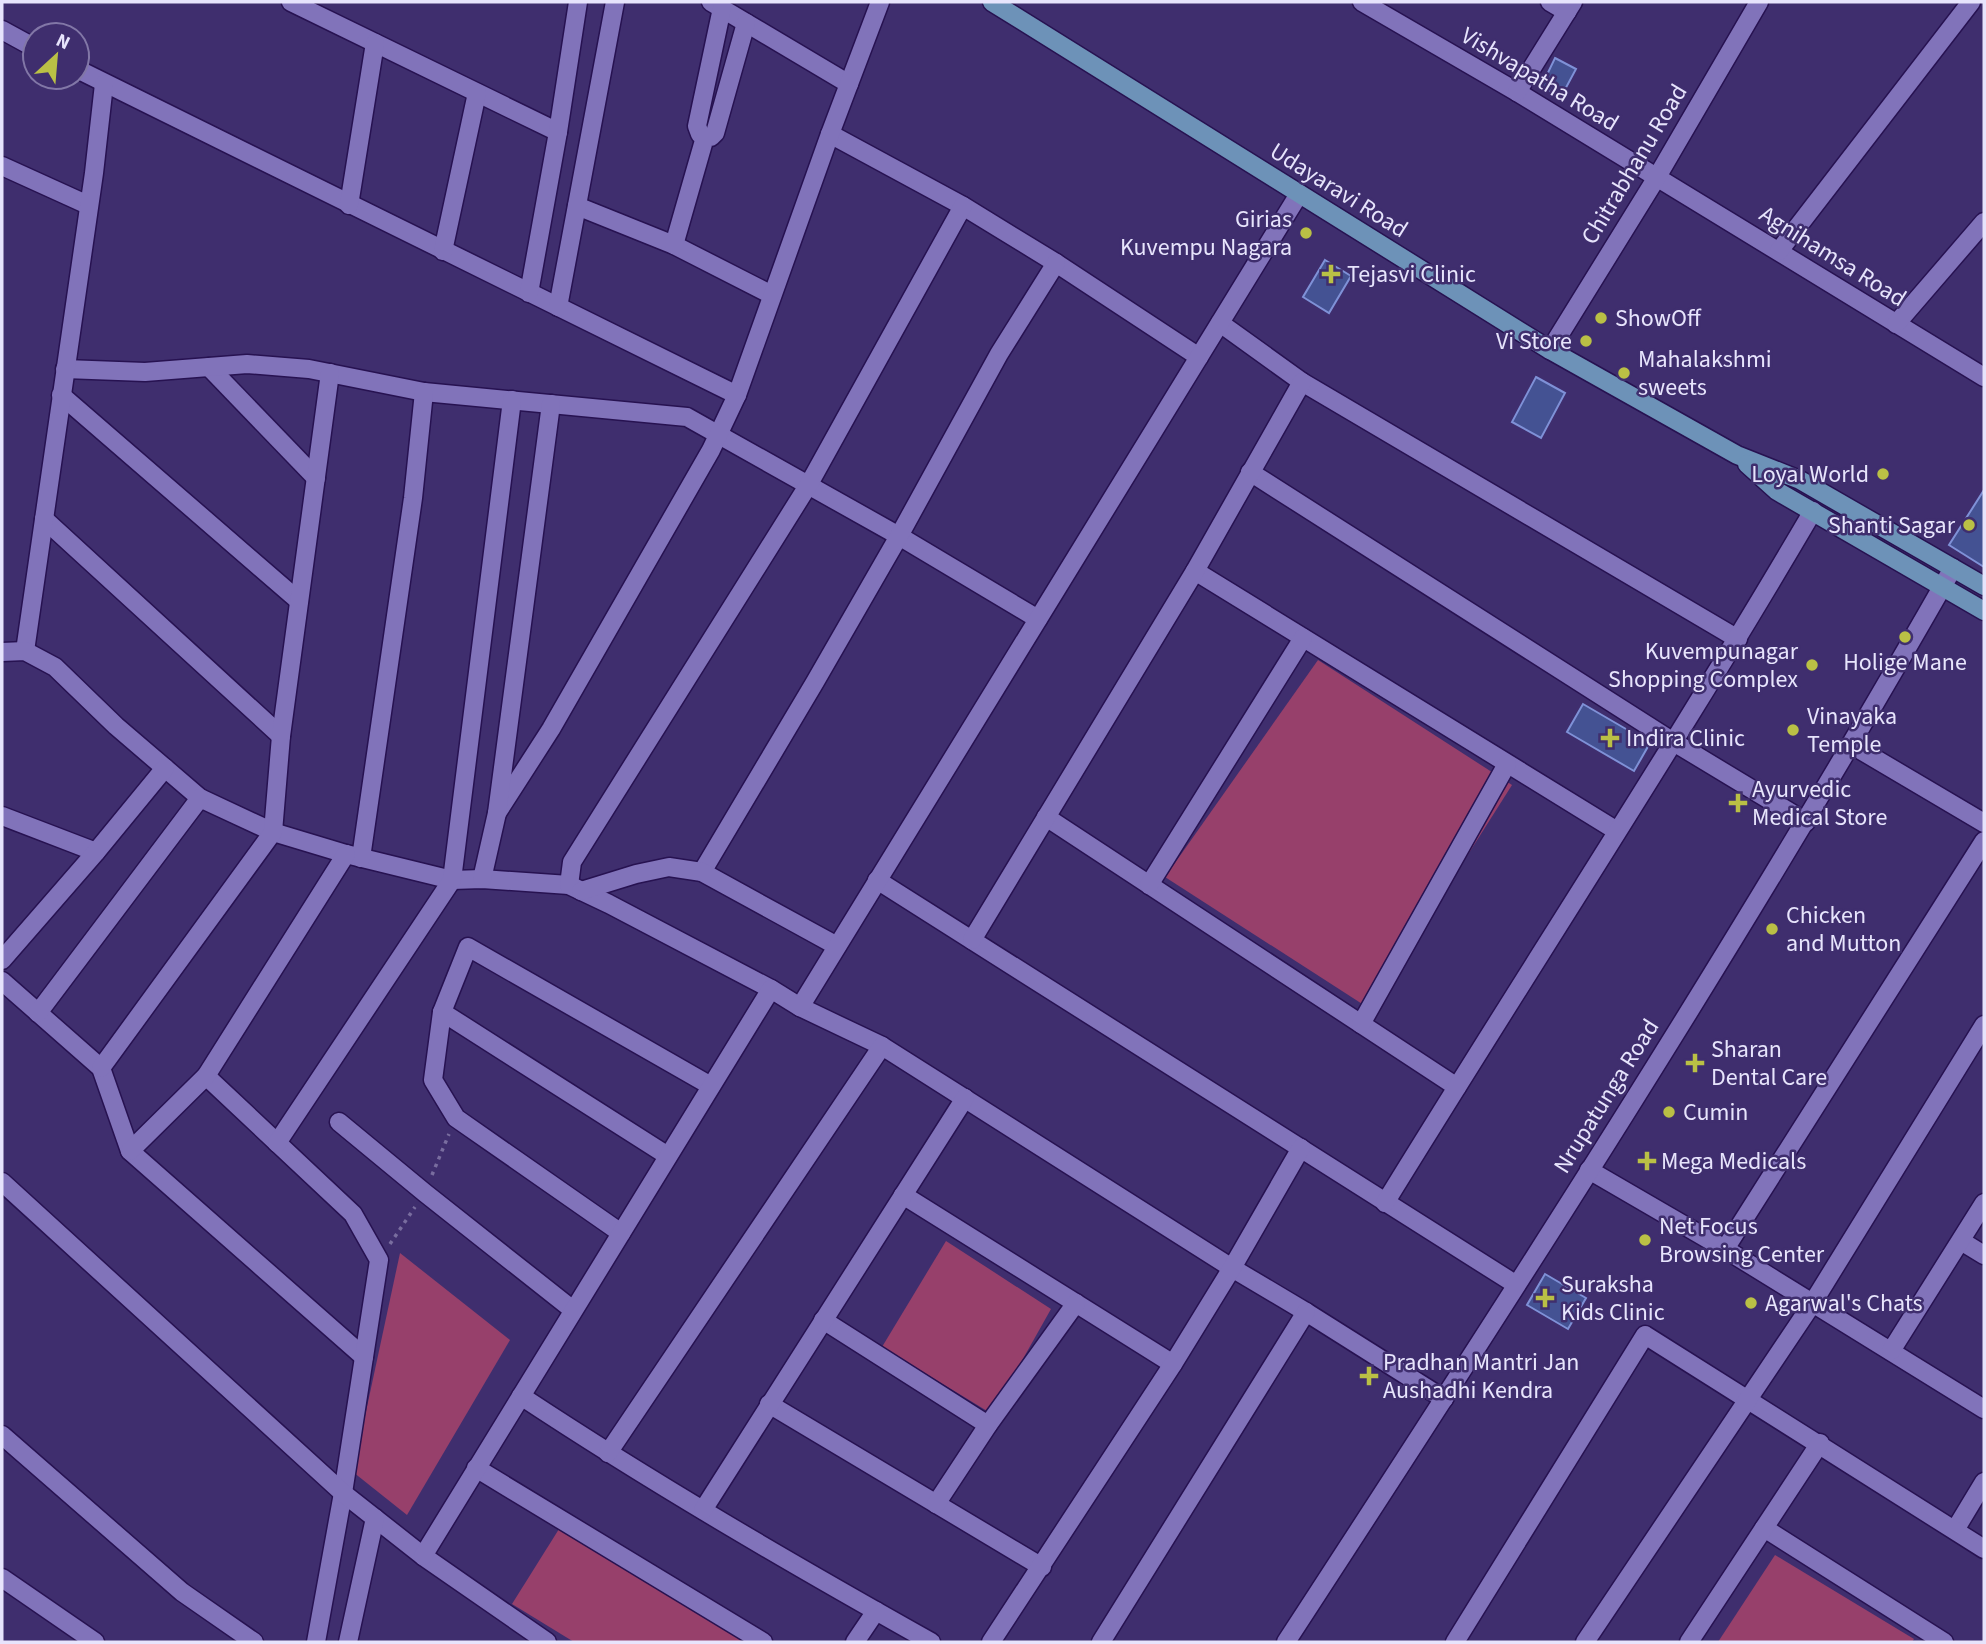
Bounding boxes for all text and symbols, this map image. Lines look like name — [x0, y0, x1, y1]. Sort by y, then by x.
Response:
street label: Vishvapatha Road — [1454, 18, 1625, 140]
north arrow — [21, 21, 91, 91]
text: N — [51, 27, 74, 57]
street label: Chitrabhanu Road — [1573, 77, 1696, 251]
street label: Udayaravi Road — [1263, 134, 1415, 247]
street label: Agnihamsa Road — [1752, 197, 1913, 316]
place label: Girias Kuvempu Nagara — [1120, 202, 1292, 265]
marker: Girias Kuvempu Nagara — [1298, 225, 1314, 241]
place label: Tejasvi Clinic — [1347, 257, 1476, 292]
marker: Tejasvi Clinic — [1321, 264, 1341, 284]
place label: ShowOff — [1615, 301, 1702, 336]
marker: ShowOff — [1593, 310, 1609, 326]
place label: Vi Store — [1496, 324, 1572, 359]
marker: Vi Store — [1578, 333, 1594, 349]
place label: Mahalakshmi sweets — [1638, 342, 1772, 405]
marker: Mahalakshmi sweets — [1616, 365, 1632, 381]
place label: Loyal World — [1751, 457, 1869, 492]
marker: Loyal World — [1875, 466, 1891, 482]
place label: Shanti Sagar — [1828, 508, 1956, 543]
marker: Shanti Sagar — [1961, 517, 1977, 533]
marker: Holige Mane — [1897, 629, 1913, 645]
place label: Kuvempunagar Shopping Complex — [1608, 634, 1799, 697]
place label: Holige Mane — [1843, 645, 1967, 680]
marker: Kuvempunagar Shopping Complex — [1804, 657, 1820, 673]
place label: Vinayaka Temple — [1807, 699, 1897, 762]
place label: Indira Clinic — [1626, 721, 1745, 756]
marker: Vinayaka Temple — [1785, 722, 1801, 738]
marker: Indira Clinic — [1600, 728, 1620, 748]
place label: Ayurvedic Medical Store — [1752, 772, 1887, 835]
marker: Ayurvedic Medical Store — [1730, 795, 1746, 811]
place label: Chicken and Mutton — [1786, 898, 1901, 961]
marker: Chicken and Mutton — [1764, 921, 1780, 937]
street label: Nrupatunga Road — [1545, 1012, 1668, 1180]
place label: Sharan Dental Care — [1711, 1032, 1827, 1095]
marker: Sharan Dental Care — [1685, 1053, 1705, 1073]
place label: Cumin — [1683, 1095, 1748, 1130]
marker: Cumin — [1661, 1104, 1677, 1120]
place label: Mega Medicals — [1661, 1144, 1806, 1179]
marker: Mega Medicals — [1639, 1153, 1655, 1169]
place label: Net Focus Browsing Center — [1659, 1209, 1825, 1272]
marker: Net Focus Browsing Center — [1637, 1232, 1653, 1248]
place label: Suraksha Kids Clinic — [1561, 1267, 1665, 1330]
place label: Agarwal's Chats — [1765, 1286, 1923, 1321]
marker: Suraksha Kids Clinic — [1535, 1288, 1555, 1308]
marker: Agarwal's Chats — [1743, 1295, 1759, 1311]
place label: Pradhan Mantri Jan Aushadhi Kendra — [1383, 1345, 1579, 1408]
marker: Pradhan Mantri Jan Aushadhi Kendra — [1361, 1368, 1377, 1384]

